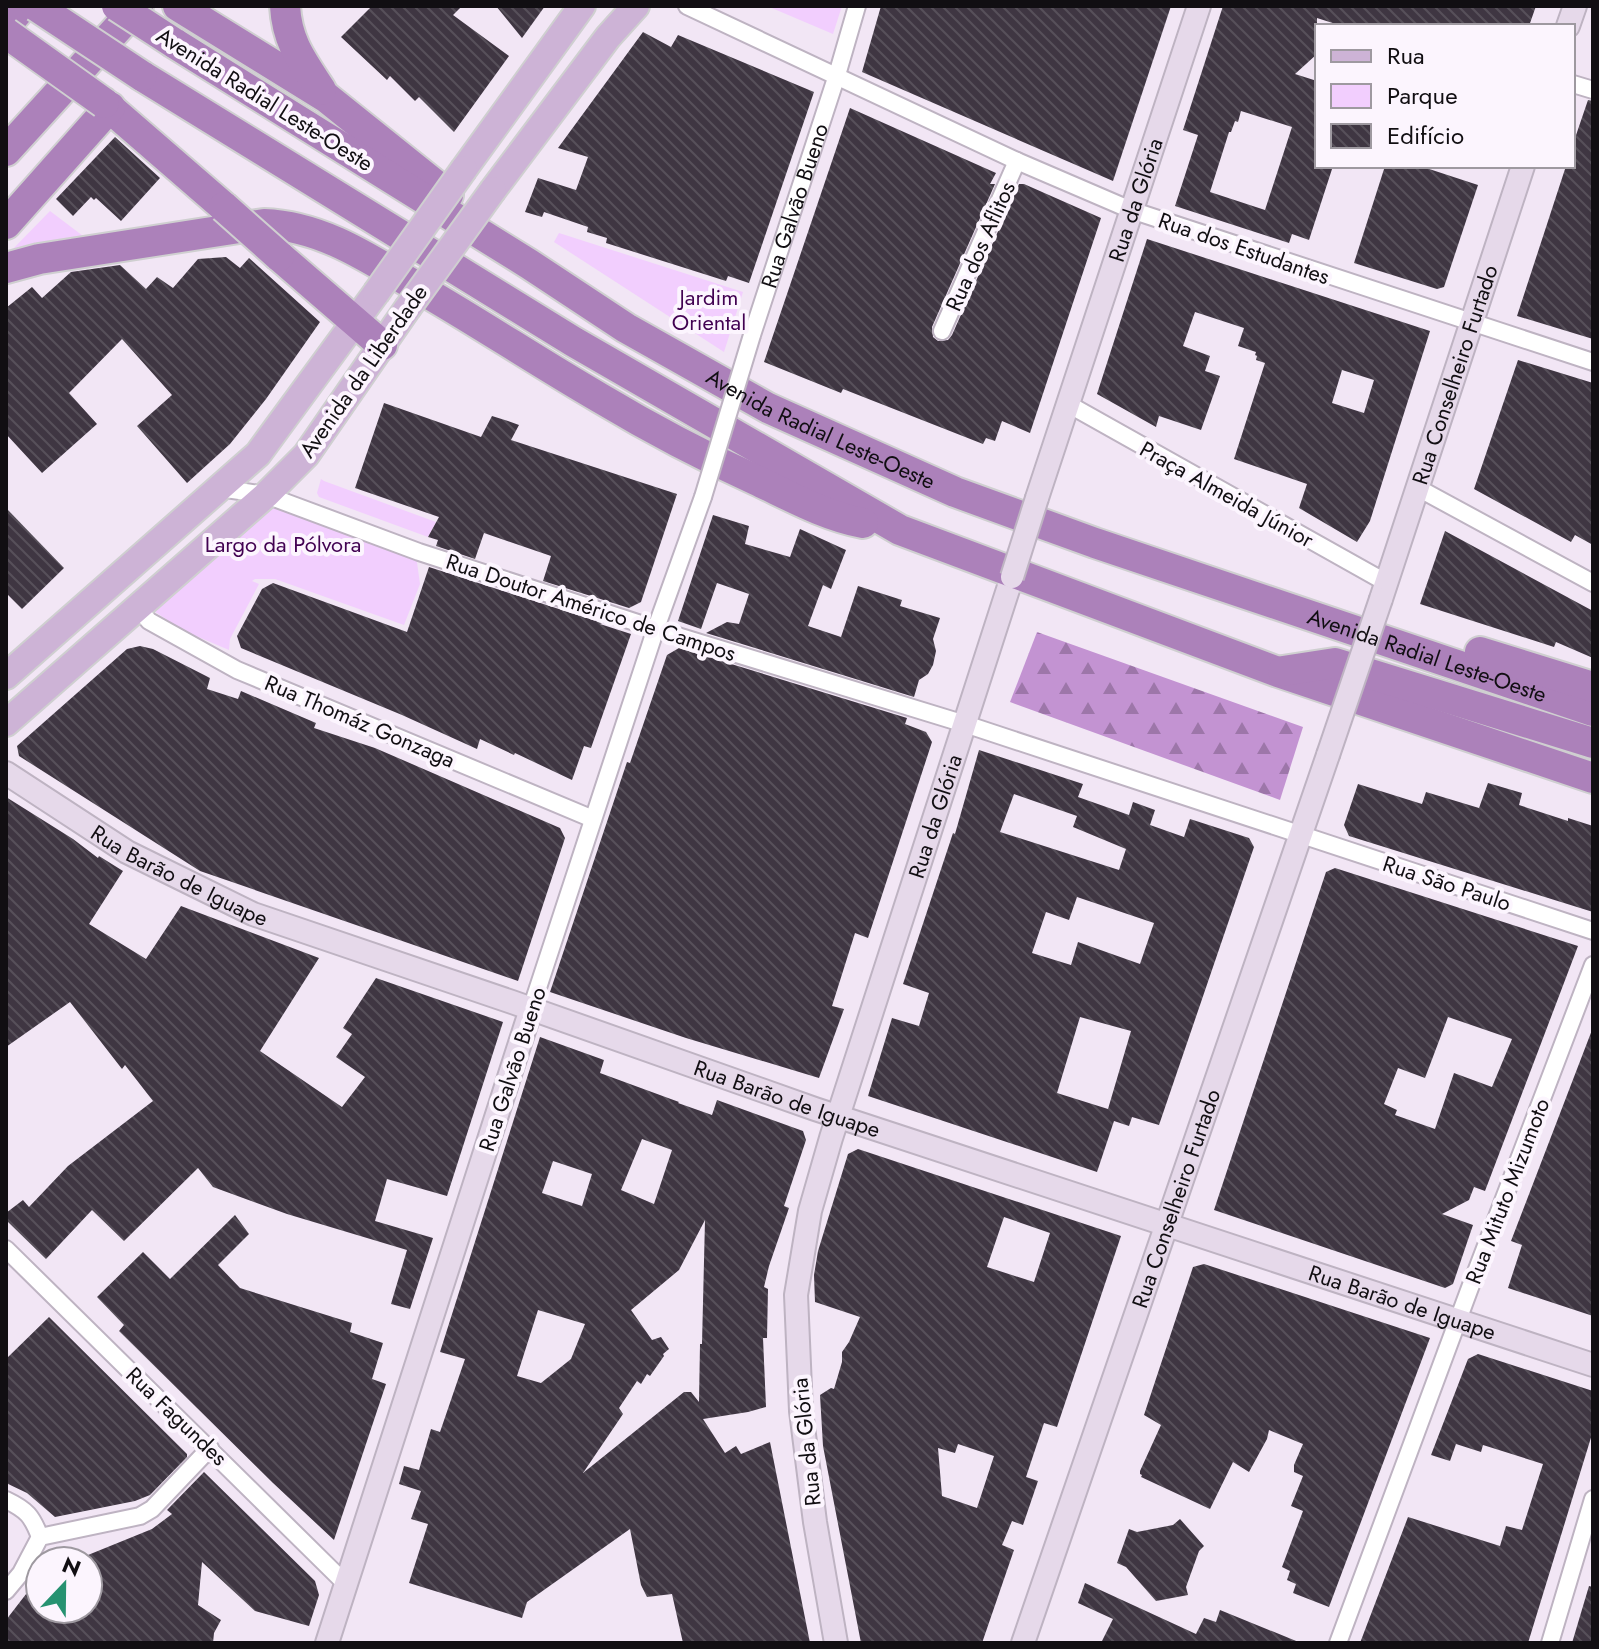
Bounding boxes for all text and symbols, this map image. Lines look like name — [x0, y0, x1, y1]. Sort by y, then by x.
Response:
street label: Avenida Radial Leste-Oeste — [151, 19, 379, 179]
legend — [1315, 24, 1575, 168]
text: Rua — [1387, 38, 1425, 73]
text: Parque — [1387, 78, 1458, 113]
text: Edifício — [1387, 118, 1464, 153]
street label: Rua Galvão Bueno — [752, 119, 836, 292]
street label: Rua da Glória — [1100, 134, 1171, 266]
street label: Rua dos Aflitos — [937, 176, 1023, 316]
street label: Rua dos Estudantes — [1154, 204, 1334, 292]
street label: Rua Conselheiro Furtado — [1404, 261, 1506, 489]
street label: Avenida da Liberdade — [291, 278, 435, 464]
park label: Jardim Oriental — [672, 281, 746, 338]
street label: Avenida Radial Leste-Oeste — [700, 360, 940, 497]
street label: Praça Almeida Júnior — [1134, 433, 1320, 555]
park label: Largo da Pólvora — [205, 528, 361, 560]
street label: Rua Doutor Américo de Campos — [442, 545, 740, 669]
street label: Avenida Radial Leste-Oeste — [1304, 600, 1551, 710]
street label: Rua Thomáz Gonzaga — [260, 666, 460, 776]
street label: Rua da Glória — [900, 750, 970, 882]
street label: Rua Barão de Iguape — [85, 817, 272, 934]
street label: Rua São Paulo — [1379, 847, 1515, 919]
street label: Rua Galvão Bueno — [470, 983, 554, 1155]
street label: Rua Barão de Iguape — [689, 1051, 884, 1145]
street label: Rua Conselheiro Furtado — [1123, 1085, 1228, 1312]
street label: Rua Mituto Mizumoto — [1457, 1093, 1557, 1289]
street label: Rua Barão de Iguape — [1304, 1257, 1500, 1348]
street label: Rua Fagundes — [119, 1359, 235, 1473]
street label: Rua da Glória — [783, 1376, 829, 1508]
north arrow — [24, 1545, 104, 1625]
text: N — [57, 1548, 86, 1585]

